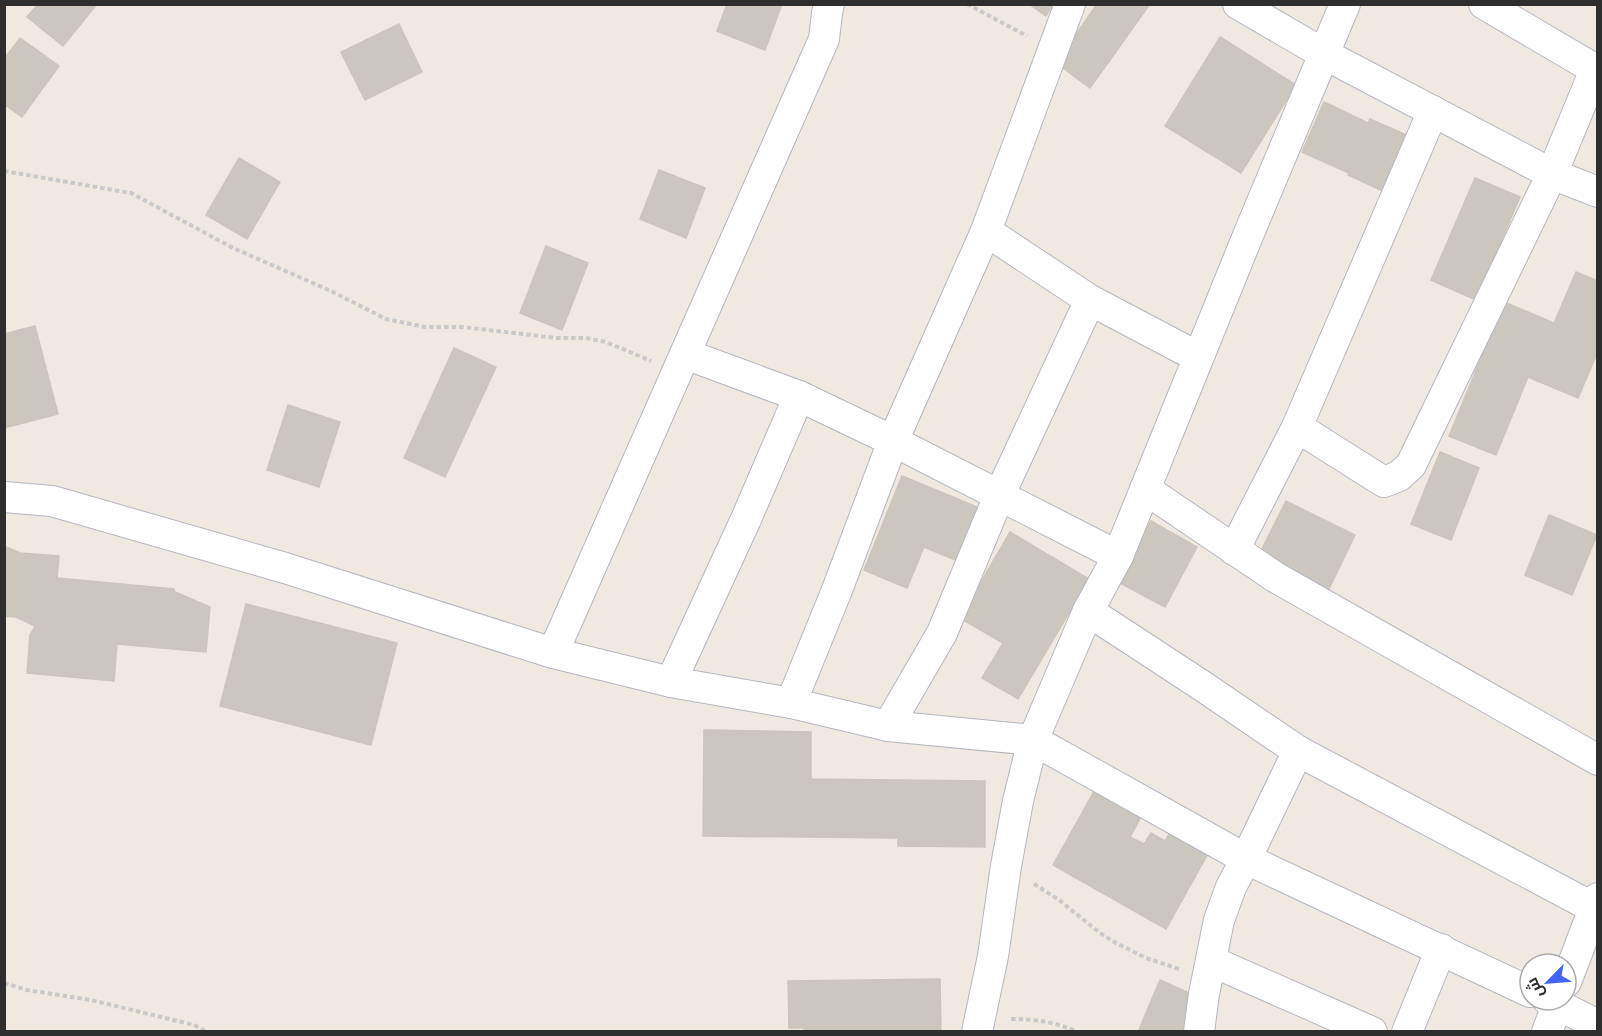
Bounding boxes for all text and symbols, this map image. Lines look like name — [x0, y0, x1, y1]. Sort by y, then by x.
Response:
north arrow — [1518, 952, 1578, 1012]
text: ش — [1521, 975, 1548, 1002]

